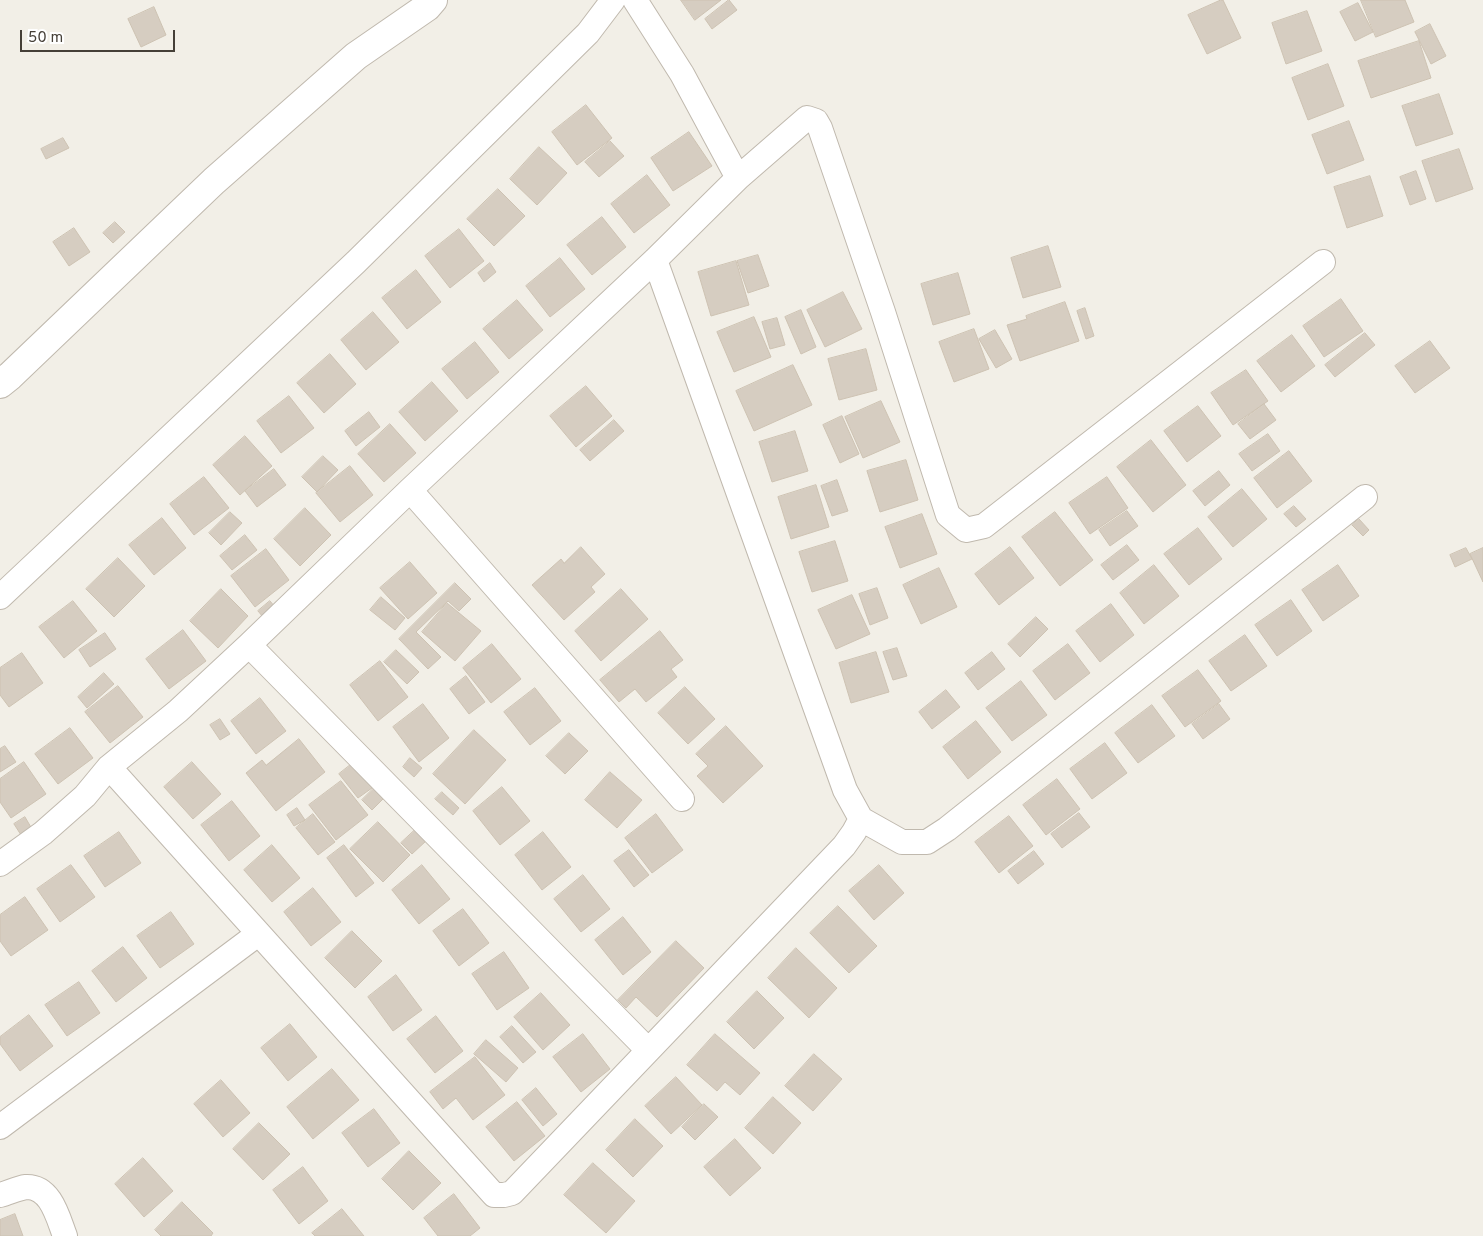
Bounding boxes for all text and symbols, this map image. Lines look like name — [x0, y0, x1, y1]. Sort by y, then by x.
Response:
scale bar — [22, 20, 178, 52]
text: 50 m — [28, 29, 63, 48]

